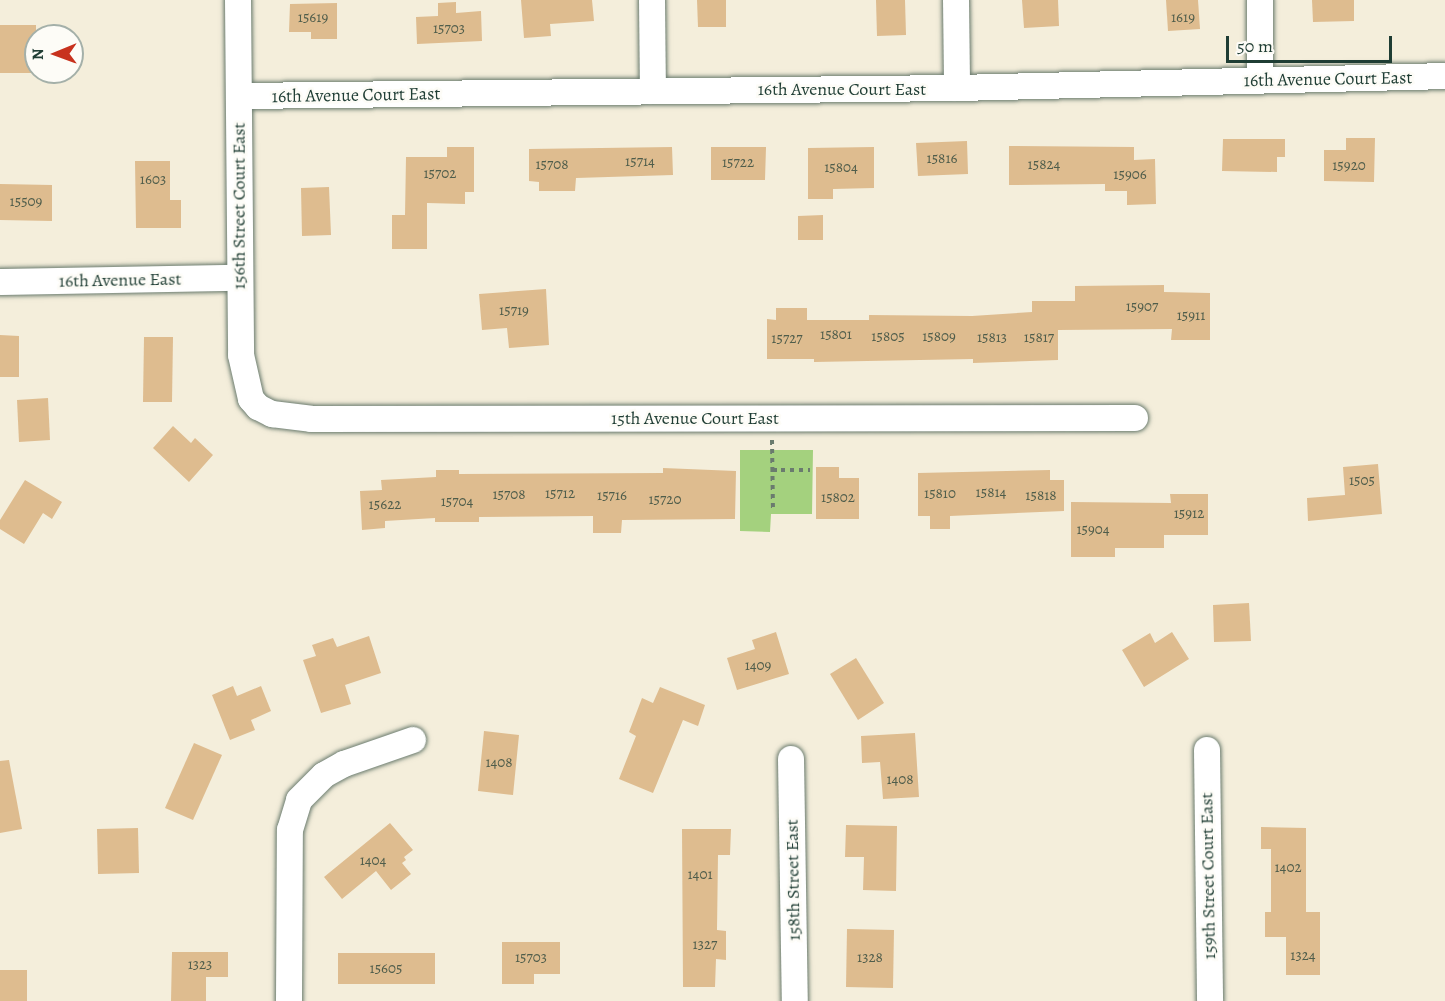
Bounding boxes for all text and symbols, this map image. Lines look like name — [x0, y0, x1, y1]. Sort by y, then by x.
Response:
house number: 15619 — [298, 9, 328, 27]
house number: 1619 — [1171, 9, 1195, 27]
house number: 15703 — [433, 20, 465, 38]
north arrow — [24, 24, 84, 84]
scale bar — [1229, 24, 1396, 62]
text: 50 m — [1237, 34, 1273, 58]
text: N — [27, 48, 49, 60]
street label: 16th Avenue Court East — [1244, 67, 1412, 91]
street label: 16th Avenue Court East — [758, 78, 926, 100]
street label: 16th Avenue Court East — [272, 83, 440, 107]
street label: 156th Street Court East — [228, 122, 250, 290]
house number: 15816 — [927, 150, 957, 168]
house number: 15714 — [625, 153, 655, 171]
house number: 15722 — [722, 154, 754, 172]
house number: 15708 — [535, 156, 569, 174]
house number: 15824 — [1028, 156, 1060, 174]
house number: 15920 — [1332, 157, 1366, 175]
house number: 15804 — [824, 159, 858, 177]
house number: 15702 — [424, 165, 456, 183]
house number: 15906 — [1113, 166, 1147, 184]
house number: 1603 — [140, 171, 166, 189]
house number: 15509 — [10, 193, 42, 211]
street label: 16th Avenue East — [59, 268, 181, 292]
house number: 15907 — [1126, 298, 1158, 316]
house number: 15719 — [499, 302, 529, 320]
house number: 15911 — [1177, 307, 1205, 325]
house number: 15801 — [820, 326, 852, 344]
house number: 15805 — [871, 328, 905, 346]
house number: 15809 — [922, 328, 956, 346]
house number: 15813 — [977, 329, 1007, 347]
house number: 15817 — [1024, 329, 1054, 347]
house number: 15727 — [771, 330, 803, 348]
street label: 15th Avenue Court East — [611, 407, 779, 429]
house number: 1505 — [1349, 472, 1375, 490]
house number: 15814 — [976, 484, 1006, 502]
house number: 15712 — [545, 485, 575, 503]
house number: 15810 — [924, 485, 956, 503]
house number: 15708 — [492, 486, 526, 504]
house number: 15716 — [597, 487, 627, 505]
house number: 15818 — [1025, 487, 1057, 505]
house number: 15802 — [821, 489, 855, 507]
house number: 15720 — [649, 491, 681, 509]
house number: 15704 — [441, 493, 473, 511]
house number: 15622 — [369, 496, 401, 514]
house number: 15912 — [1174, 505, 1204, 523]
house number: 15904 — [1076, 521, 1110, 539]
house number: 1409 — [745, 657, 771, 675]
house number: 1408 — [485, 754, 513, 772]
house number: 1408 — [886, 771, 914, 789]
street label: 159th Street Court East — [1196, 792, 1220, 960]
street label: 158th Street East — [781, 819, 805, 941]
house number: 1404 — [360, 852, 386, 870]
house number: 1402 — [1274, 859, 1302, 877]
house number: 1401 — [687, 866, 713, 884]
house number: 1327 — [693, 936, 717, 954]
house number: 1324 — [1290, 947, 1316, 965]
house number: 15703 — [515, 949, 547, 967]
house number: 1328 — [857, 949, 883, 967]
house number: 1323 — [188, 956, 212, 974]
house number: 15605 — [370, 960, 402, 978]

